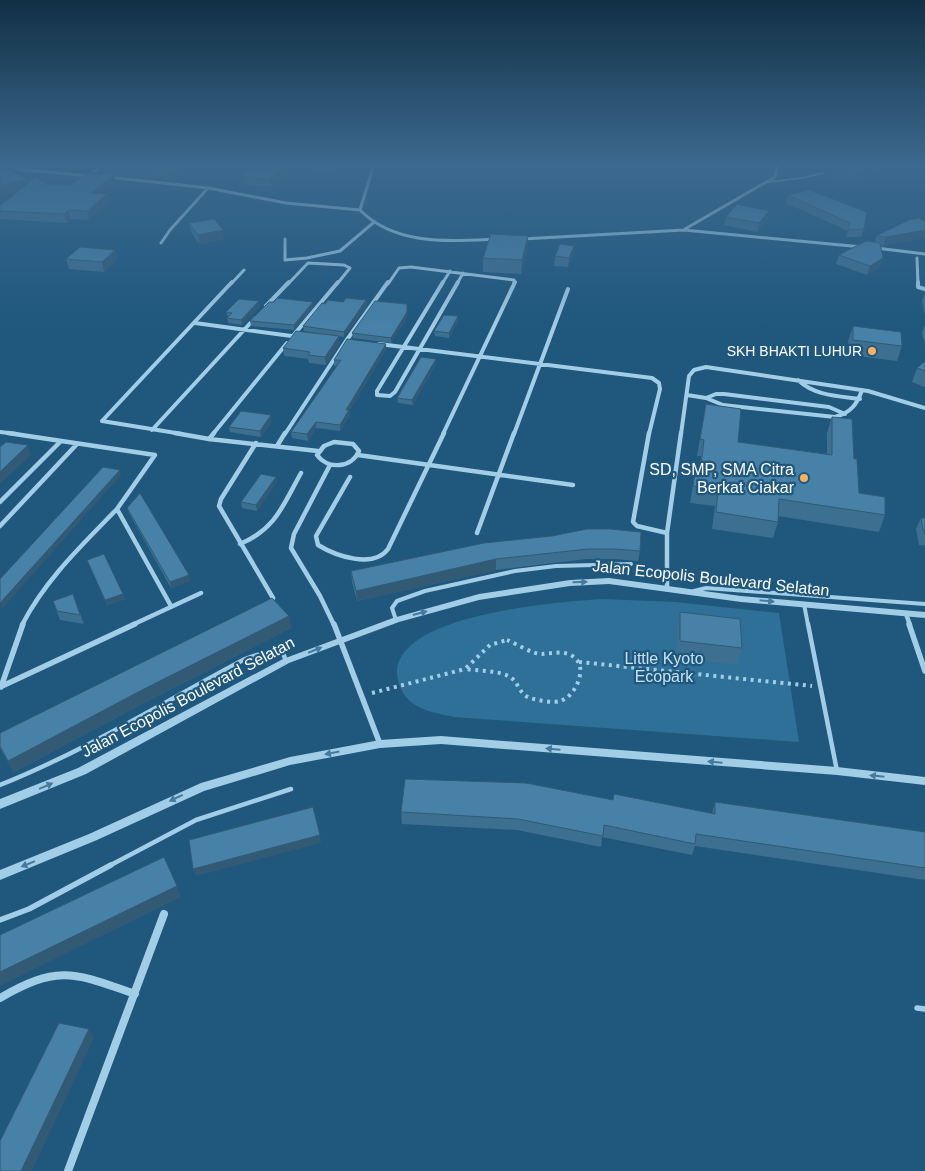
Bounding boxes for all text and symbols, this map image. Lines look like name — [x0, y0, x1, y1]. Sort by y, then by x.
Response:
place label: SKH BHAKTI LUHUR — [727, 343, 862, 359]
marker: SKH BHAKTI LUHUR — [866, 345, 878, 357]
place label: SD, SMP, SMA Citra Berkat Ciakar — [649, 461, 795, 496]
marker: SD, SMP, SMA Citra Berkat Ciakar — [798, 472, 810, 484]
street label: Jalan Ecopolis Boulevard Selatan — [592, 557, 830, 599]
one-way arrow — [572, 578, 588, 586]
one-way arrow — [759, 597, 775, 605]
one-way arrow — [413, 609, 428, 617]
street label: Jalan Ecopolis Boulevard Selatan — [79, 634, 297, 760]
one-way arrow — [308, 645, 322, 653]
park label: Little Kyoto Ecopark — [624, 650, 704, 685]
one-way arrow — [544, 744, 560, 752]
one-way arrow — [324, 750, 340, 758]
one-way arrow — [706, 757, 722, 765]
one-way arrow — [868, 772, 884, 780]
one-way arrow — [38, 782, 53, 790]
one-way arrow — [169, 795, 183, 803]
one-way arrow — [21, 860, 35, 868]

